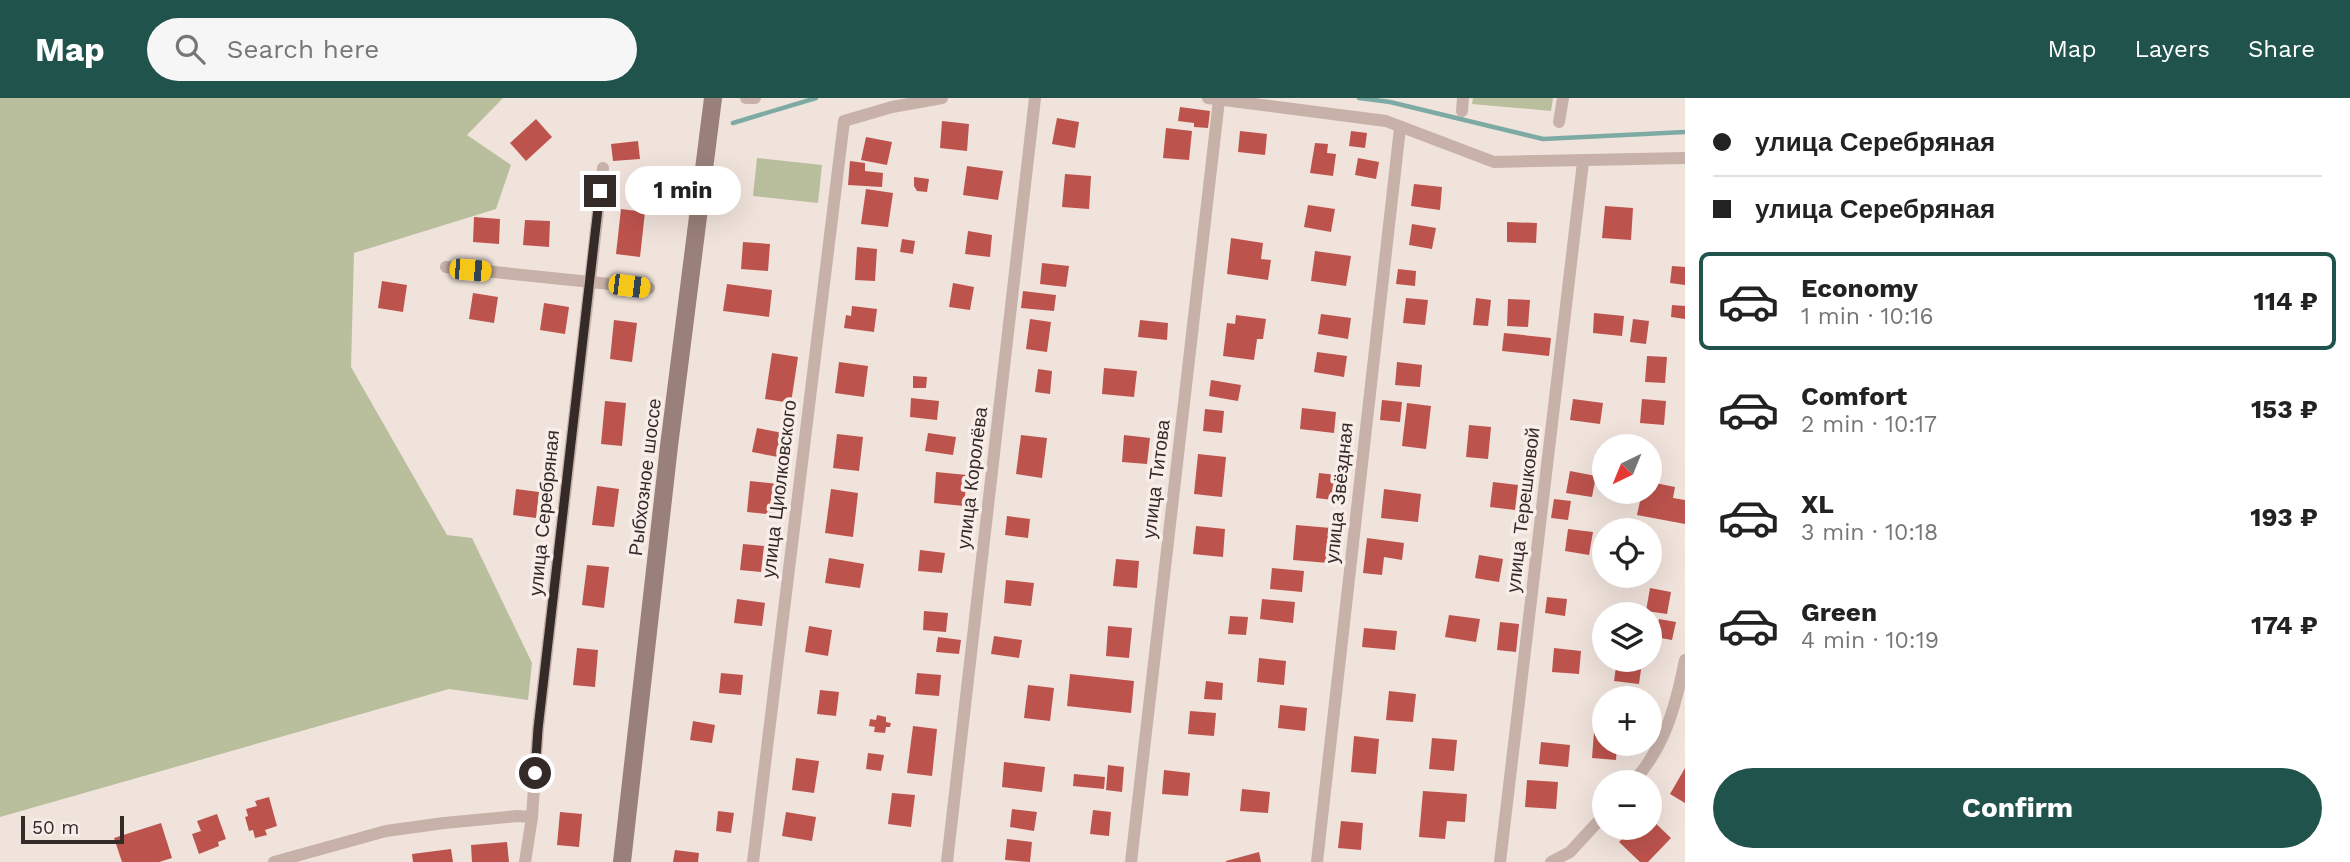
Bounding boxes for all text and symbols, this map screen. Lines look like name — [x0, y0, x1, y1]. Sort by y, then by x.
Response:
search box — [147, 18, 637, 81]
text: Map — [35, 30, 105, 69]
icon: search — [171, 30, 209, 68]
text: Search here — [227, 34, 379, 64]
text: Map — [2048, 35, 2096, 63]
text: Layers — [2134, 35, 2210, 63]
text: Share — [2248, 35, 2315, 63]
text: улица Серебряная — [1755, 127, 1995, 157]
callout: 1 min — [624, 166, 740, 216]
route end — [584, 175, 616, 207]
text: 1 min — [653, 177, 713, 204]
text: улица Серебряная — [1755, 194, 1995, 224]
car — [449, 258, 492, 282]
icon: car — [1717, 270, 1780, 333]
car — [607, 273, 652, 299]
text: Economy — [1801, 273, 1918, 303]
text: 114 ₽ — [2253, 286, 2318, 316]
text: 1 min · 10:16 — [1801, 303, 1934, 330]
icon: car — [1717, 378, 1780, 441]
text: Comfort — [1801, 381, 1907, 411]
text: 153 ₽ — [2251, 394, 2318, 424]
street label: Рыбхозное шоссе — [624, 397, 666, 557]
street label: улица Циолковского — [757, 399, 801, 579]
street label: улица Королёва — [952, 405, 992, 550]
text: 2 min · 10:17 — [1801, 411, 1937, 438]
street label: улица Титова — [1137, 418, 1175, 540]
street label: улица Звёздная — [1320, 421, 1358, 565]
street label: улица Терешковой — [1501, 426, 1545, 594]
street label: улица Серебряная — [524, 429, 564, 597]
north arrow — [1592, 434, 1662, 504]
map controls — [1592, 434, 1662, 840]
icon: car — [1717, 486, 1780, 549]
text: XL — [1801, 489, 1834, 519]
text: 193 ₽ — [2250, 502, 2318, 532]
button: locate — [1592, 518, 1662, 588]
text: 3 min · 10:18 — [1801, 519, 1938, 546]
icon: car — [1717, 594, 1780, 657]
text: Green — [1801, 597, 1877, 627]
button: layers — [1592, 602, 1662, 672]
text: 174 ₽ — [2251, 610, 2318, 640]
text: 4 min · 10:19 — [1801, 627, 1939, 654]
button: + — [1592, 686, 1662, 756]
route start — [519, 757, 551, 789]
button: Confirm — [1713, 768, 2322, 848]
button: − — [1592, 770, 1662, 840]
scale bar — [21, 813, 124, 845]
text: 50 m — [32, 816, 79, 839]

